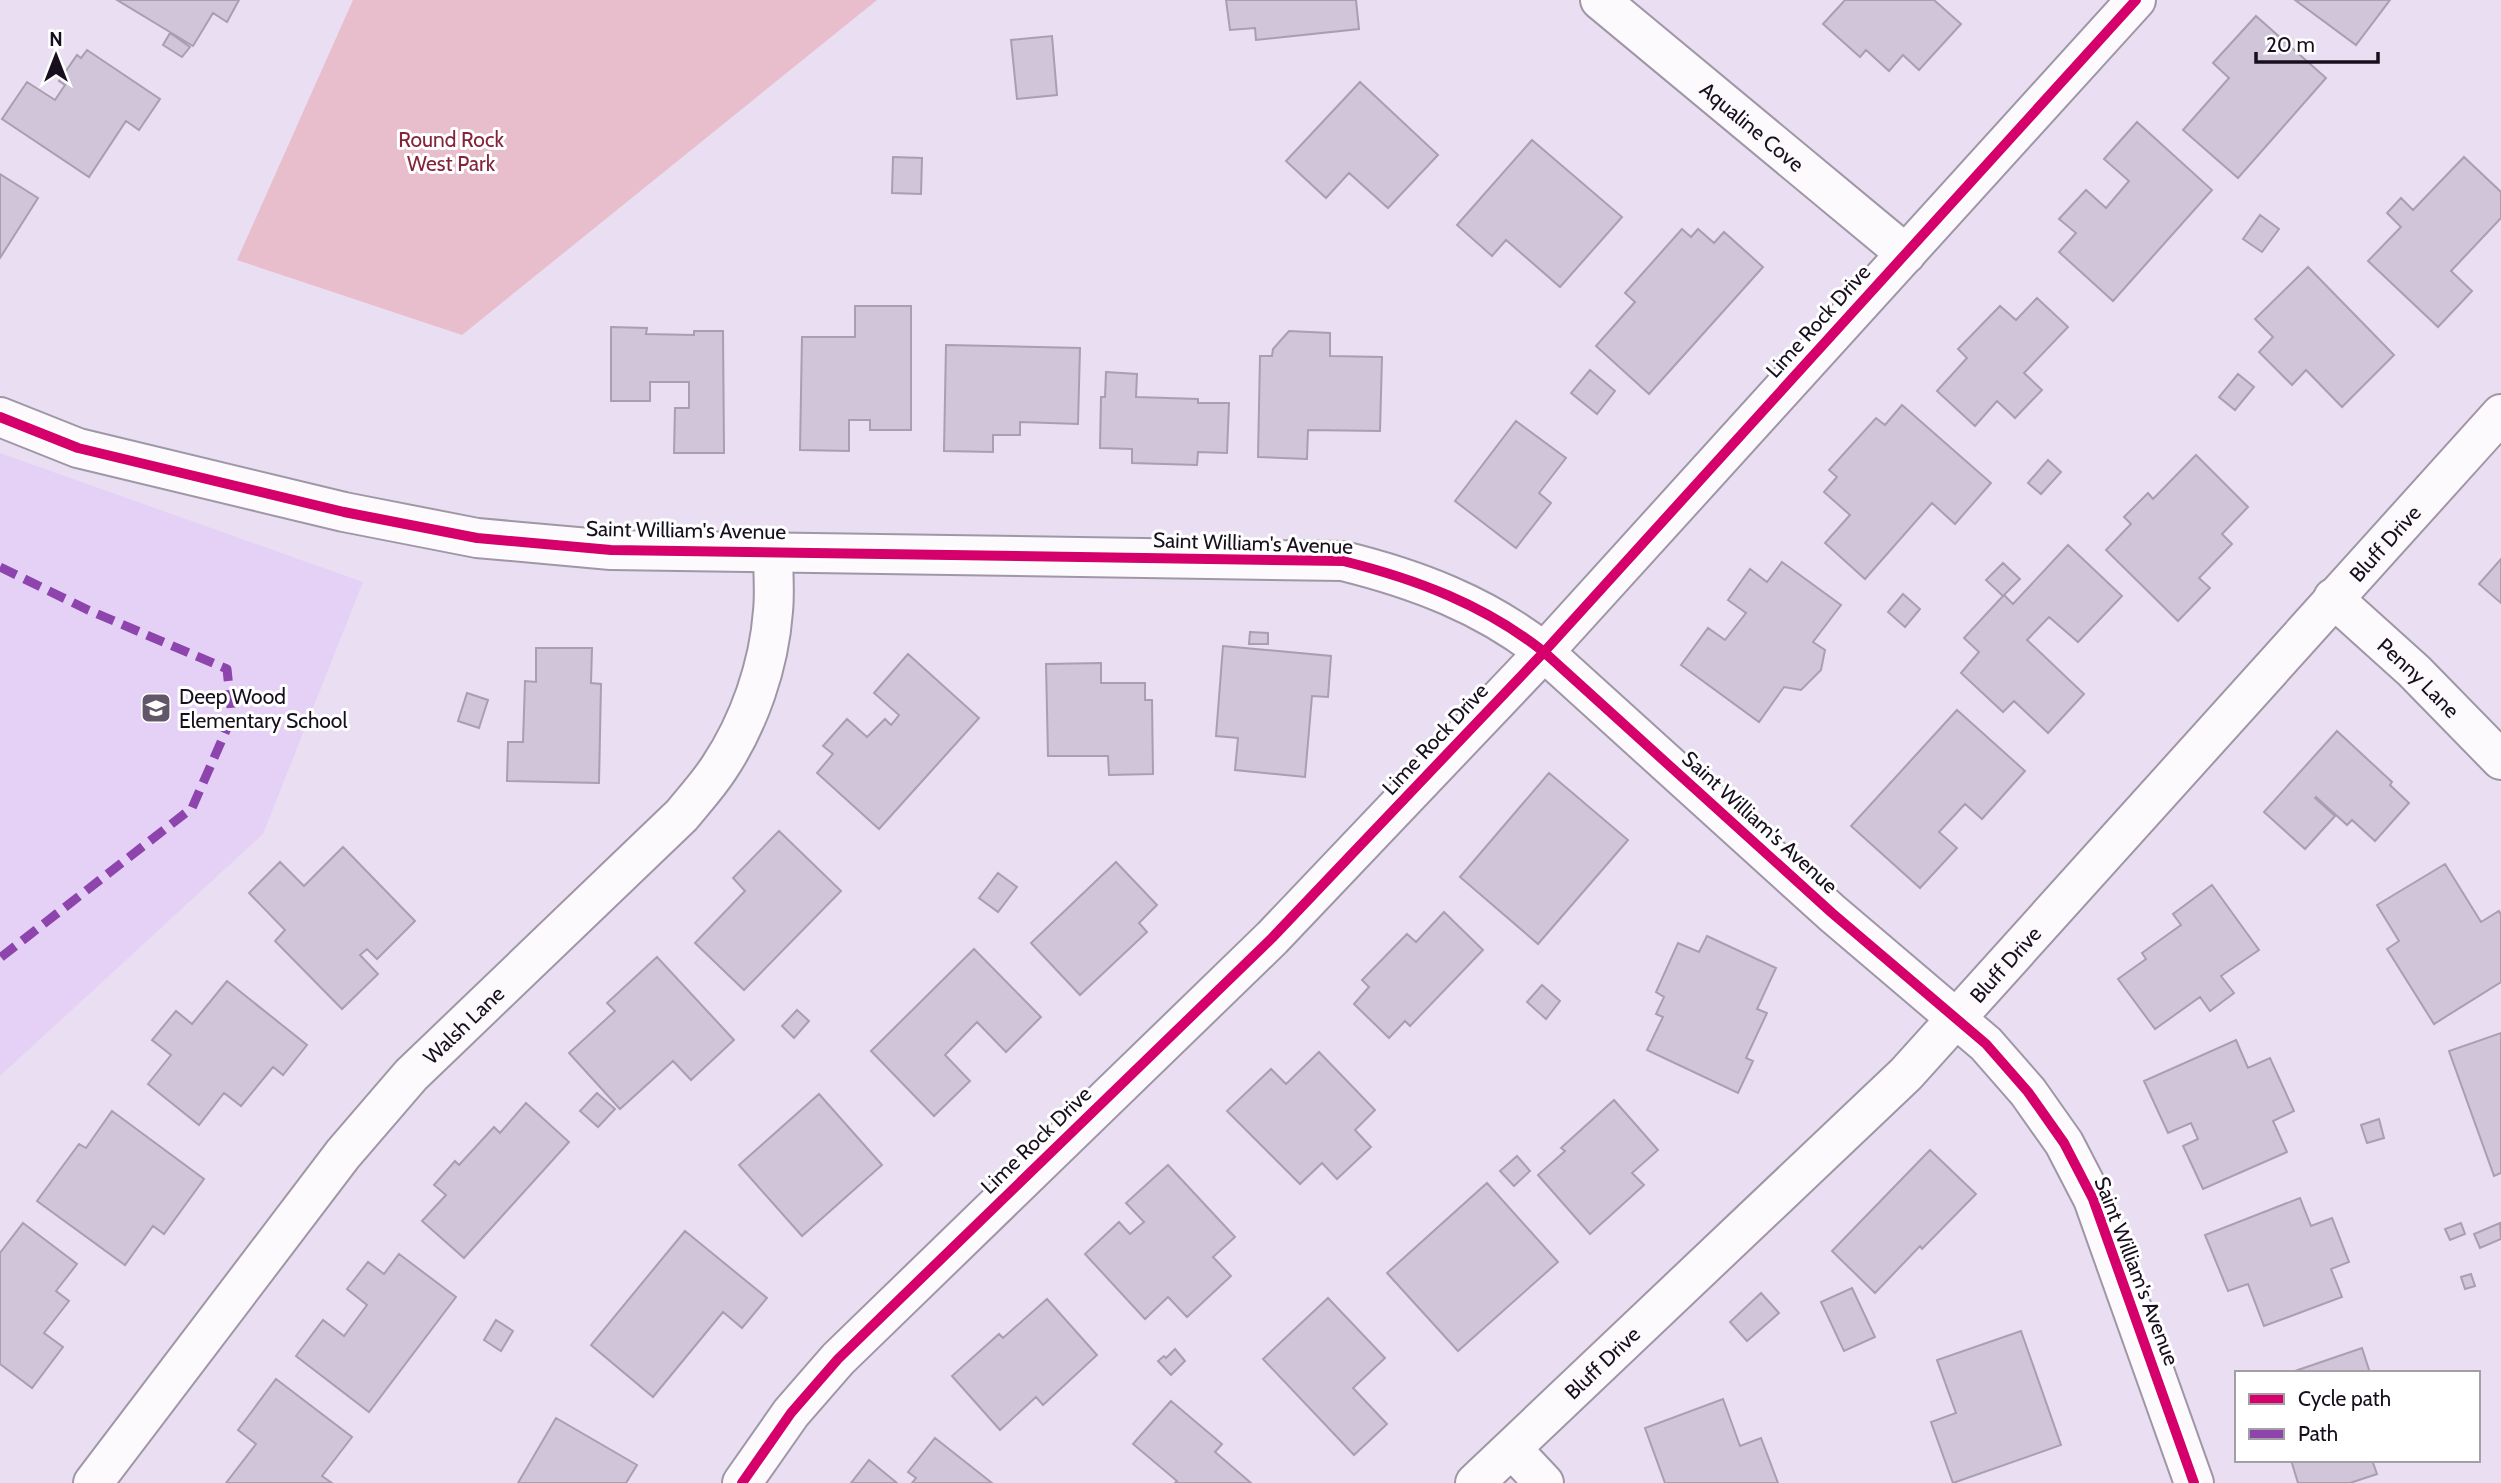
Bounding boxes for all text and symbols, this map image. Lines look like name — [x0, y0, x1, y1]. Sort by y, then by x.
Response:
north arrow — [21, 21, 91, 91]
scale bar — [2256, 21, 2378, 65]
text: N — [49, 28, 63, 51]
text: 20 m — [2266, 32, 2315, 57]
street label: Aqualine Cove — [1695, 76, 1809, 177]
park label: Round Rock West Park — [398, 127, 504, 176]
street label: Lime Rock Drive — [1761, 259, 1875, 383]
street label: Bluff Drive — [2344, 500, 2426, 586]
street label: Saint William's Avenue — [586, 516, 787, 544]
street label: Saint William's Avenue — [1153, 527, 1354, 559]
street label: Penny Lane — [2373, 632, 2465, 723]
street label: Lime Rock Drive — [1377, 678, 1493, 800]
place label: Deep Wood Elementary School — [179, 684, 347, 733]
school or university icon: Deep Wood Elementary School — [139, 691, 173, 725]
street label: Saint William's Avenue — [1677, 746, 1843, 898]
street label: Bluff Drive — [1964, 921, 2046, 1008]
street label: Walsh Lane — [418, 980, 509, 1069]
street label: Lime Rock Drive — [976, 1081, 1096, 1199]
street label: Saint William's Avenue — [2089, 1173, 2185, 1369]
street label: Bluff Drive — [1559, 1321, 1645, 1404]
legend — [2235, 1371, 2480, 1462]
text: Cycle path — [2298, 1386, 2391, 1411]
text: Path — [2298, 1421, 2338, 1446]

